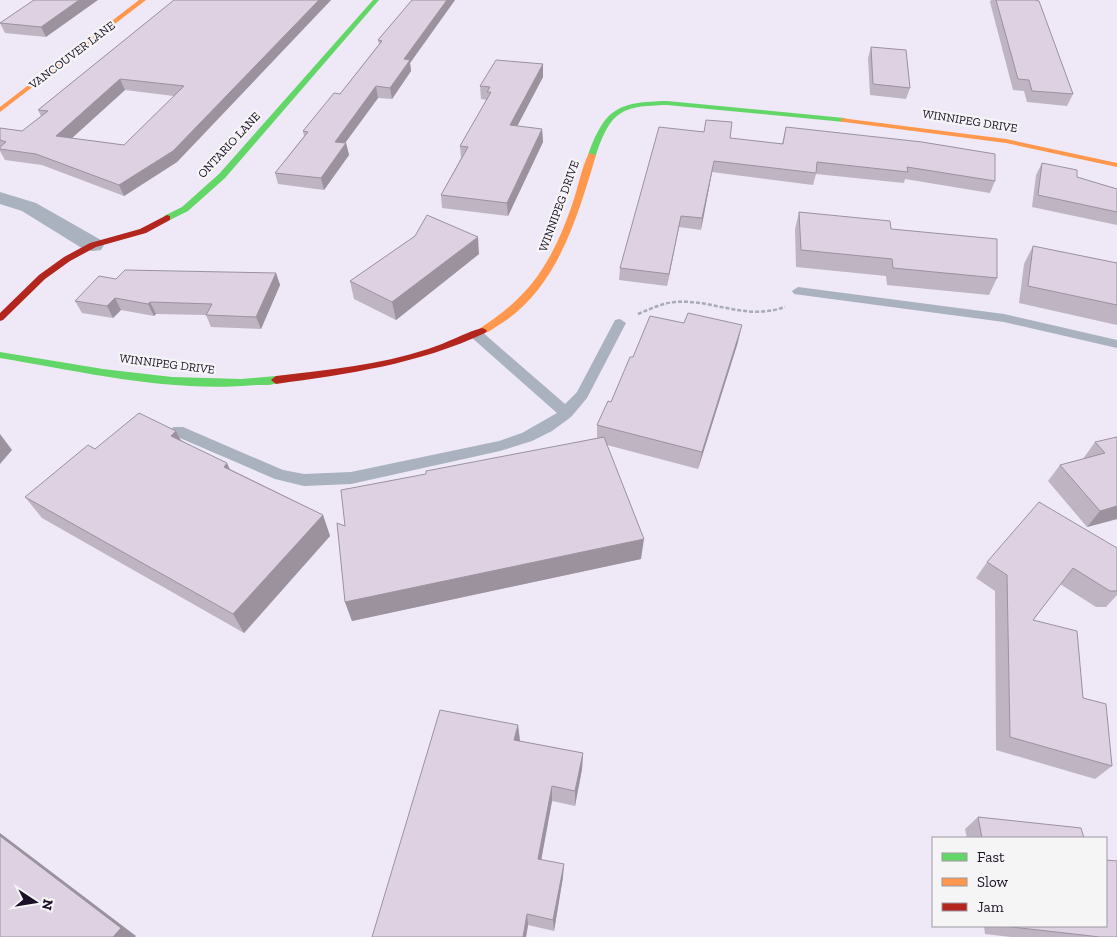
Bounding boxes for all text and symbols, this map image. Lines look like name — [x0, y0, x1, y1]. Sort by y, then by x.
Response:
street label: VANCOUVER LANE — [26, 18, 118, 92]
street label: WINNIPEG DRIVE — [922, 107, 1018, 135]
street label: ONTARIO LANE — [195, 109, 263, 181]
street label: WINNIPEG DRIVE — [536, 159, 582, 253]
street label: WINNIPEG DRIVE — [119, 351, 215, 377]
legend — [932, 837, 1107, 927]
text: Fast — [977, 848, 1005, 866]
text: Slow — [977, 873, 1009, 891]
north arrow — [10, 877, 60, 927]
text: N — [38, 898, 57, 912]
text: Jam — [977, 898, 1004, 916]

